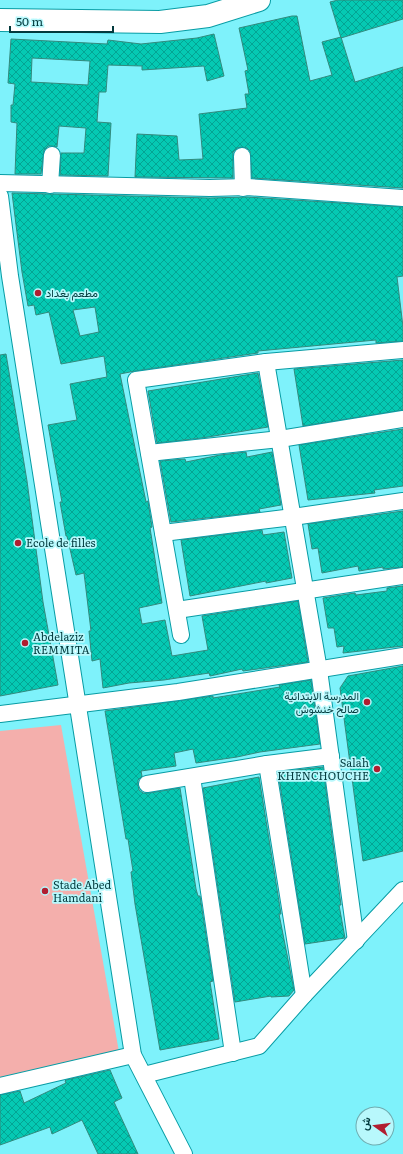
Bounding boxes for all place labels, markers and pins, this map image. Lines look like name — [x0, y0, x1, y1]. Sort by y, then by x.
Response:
place label: مطعم بغداد — [46, 284, 98, 301]
marker: مطعم بغداد — [33, 288, 43, 298]
place label: Ecole de filles — [26, 534, 96, 550]
marker: Ecole de filles — [13, 538, 23, 548]
place label: Abdelaziz REMMITA — [33, 628, 90, 657]
marker: Abdelaziz REMMITA — [20, 638, 30, 648]
place label: المدرسة الابتدائية صالح خنشوش — [284, 687, 359, 717]
marker: المدرسة الابتدائية صالح خنشوش — [362, 697, 372, 707]
place label: Salah KHENCHOUCHE — [277, 754, 369, 783]
marker: Salah KHENCHOUCHE — [372, 764, 382, 774]
place label: Stade Abed Hamdani — [53, 876, 111, 905]
marker: Stade Abed Hamdani — [40, 886, 50, 896]

